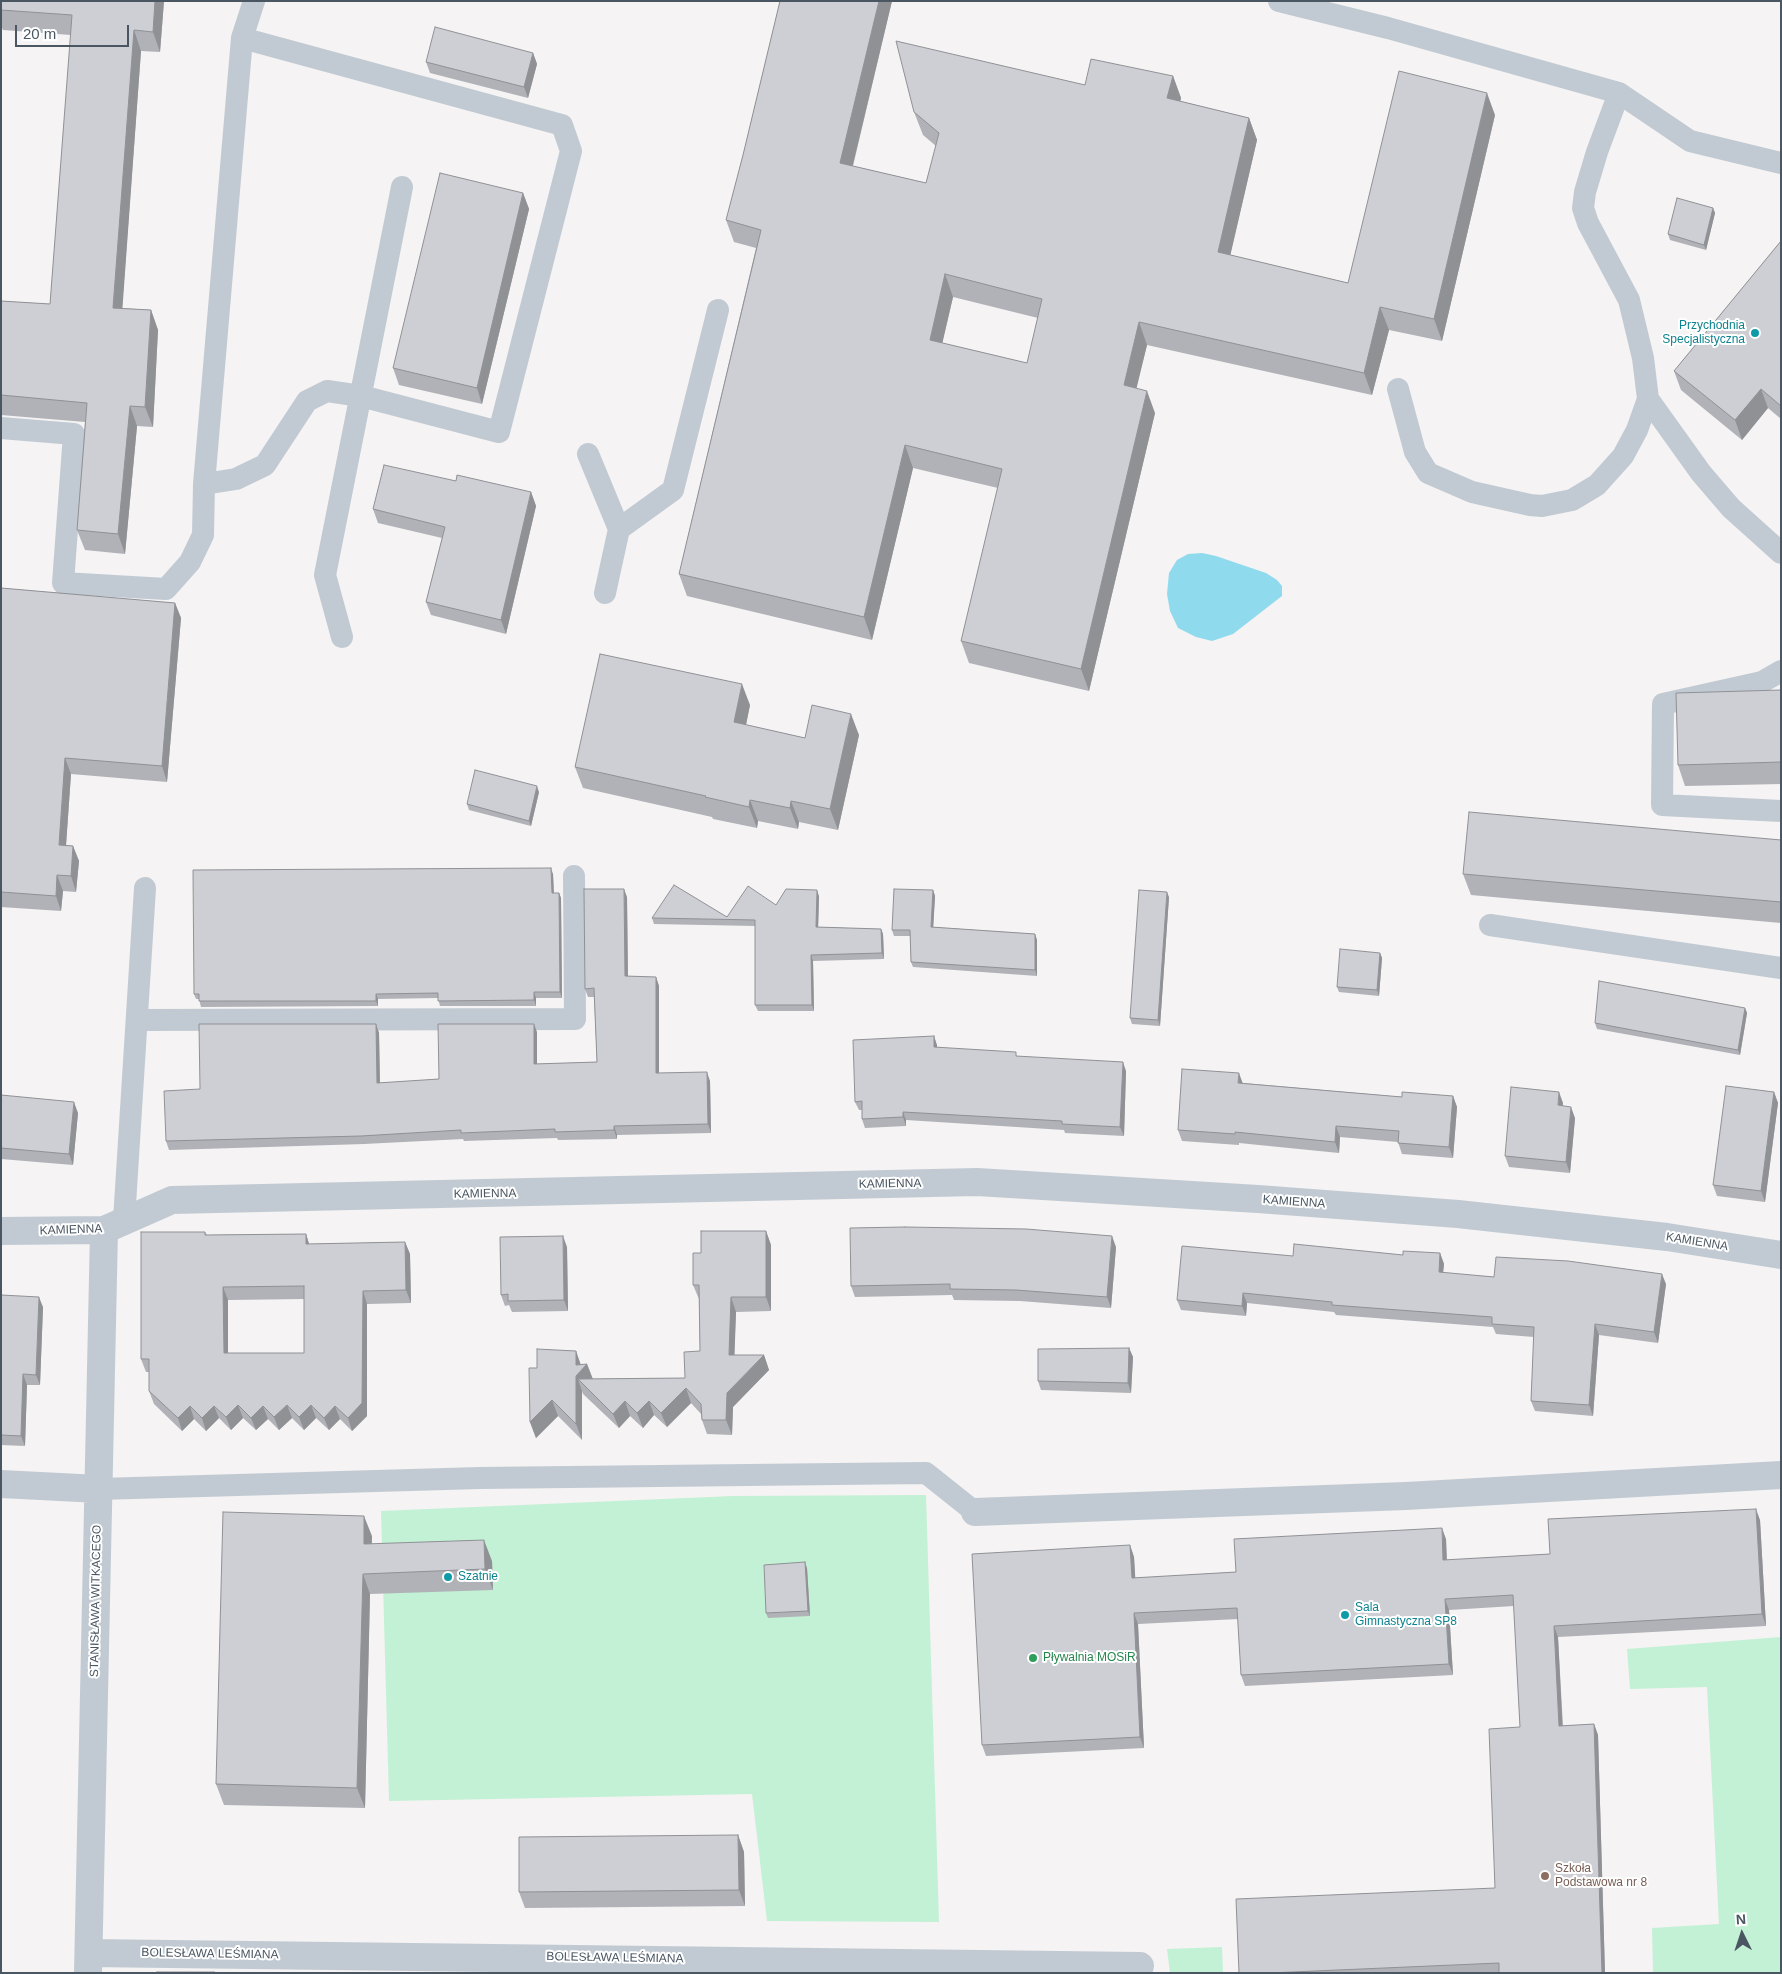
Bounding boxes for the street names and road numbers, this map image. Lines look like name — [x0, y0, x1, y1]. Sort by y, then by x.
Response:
street label: KAMIENNA — [859, 1176, 921, 1192]
street label: KAMIENNA — [454, 1186, 516, 1202]
street label: KAMIENNA — [1262, 1193, 1326, 1211]
street label: KAMIENNA — [39, 1222, 103, 1238]
street label: KAMIENNA — [1665, 1230, 1729, 1254]
street label: STANISŁAWA WITKACEGO — [87, 1525, 105, 1677]
street label: BOLESŁAWA LEŚMIANA — [141, 1946, 279, 1962]
street label: BOLESŁAWA LEŚMIANA — [546, 1950, 684, 1966]

